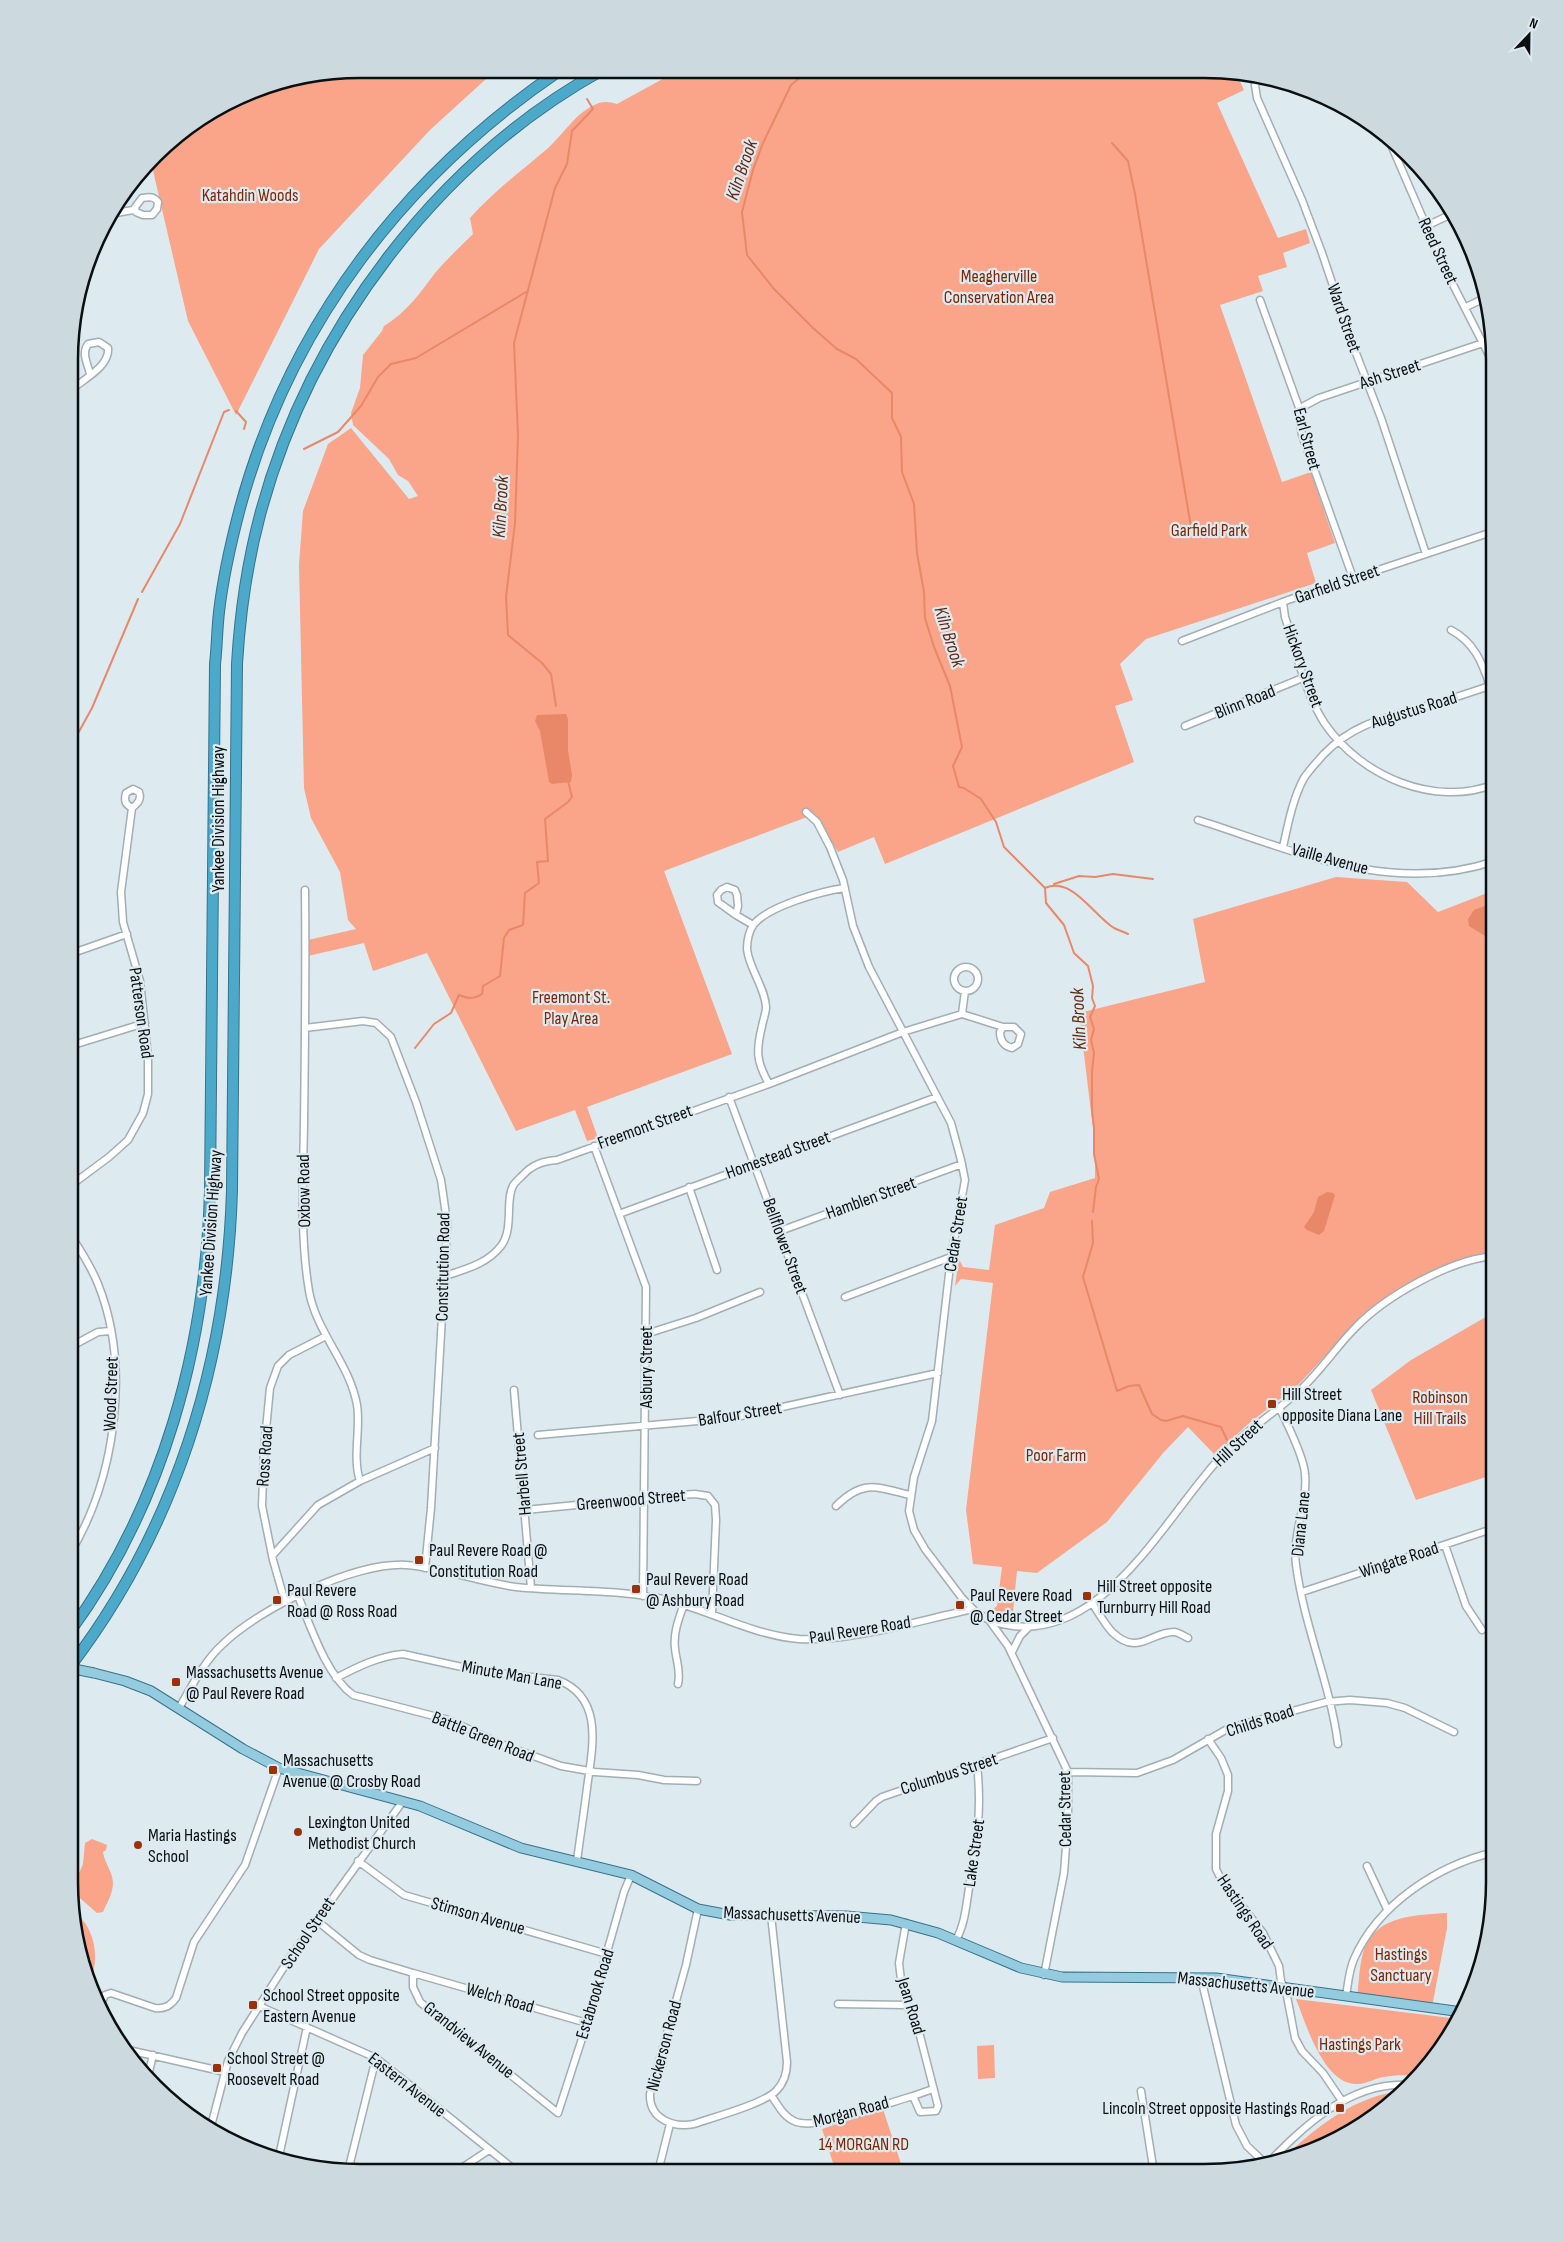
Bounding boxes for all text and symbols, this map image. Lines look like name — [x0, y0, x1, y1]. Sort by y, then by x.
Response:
north arrow — [1504, 10, 1554, 60]
text: N — [1527, 14, 1540, 33]
water label: Kiln Brook — [721, 136, 763, 203]
park label: Katahdin Woods — [202, 185, 298, 206]
street label: Reed Street — [1413, 214, 1463, 288]
park label: Meagherville Conservation Area — [944, 266, 1054, 308]
street label: Ward Street — [1322, 281, 1366, 356]
street label: Ash Street — [1356, 354, 1424, 394]
street label: Earl Street — [1289, 406, 1325, 473]
water label: Kiln Brook — [488, 474, 514, 539]
park label: Garfield Park — [1171, 520, 1247, 541]
street label: Garfield Street — [1292, 560, 1383, 608]
water label: Kiln Brook — [928, 604, 970, 671]
street label: Hickory Street — [1278, 622, 1328, 711]
street label: Blinn Road — [1212, 680, 1278, 724]
street label: Augustus Road — [1368, 687, 1459, 733]
street label: Yankee Division Highway — [208, 746, 229, 892]
street label: Vaille Avenue — [1289, 839, 1371, 879]
street label: Patterson Road — [124, 966, 158, 1060]
water label: Kiln Brook — [1066, 986, 1092, 1051]
park label: Freemont St. Play Area — [532, 987, 610, 1029]
street label: Freemont Street — [595, 1100, 696, 1154]
street label: Homestead Street — [723, 1126, 834, 1184]
street label: Yankee Division Highway — [195, 1149, 227, 1297]
street label: Oxbow Road — [293, 1154, 315, 1228]
street label: Hamblen Street — [823, 1172, 919, 1224]
street label: Cedar Street — [940, 1194, 972, 1273]
street label: Bellflower Street — [758, 1195, 812, 1297]
street label: Constitution Road — [432, 1212, 454, 1322]
street label: Asbury Street — [636, 1325, 657, 1409]
street label: Wood Street — [99, 1356, 123, 1432]
place label: Hill Street opposite Diana Lane — [1282, 1384, 1402, 1426]
park label: Robinson Hill Trails — [1412, 1387, 1468, 1429]
street label: Balfour Street — [697, 1397, 784, 1431]
marker: Hill Street opposite Diana Lane — [1266, 1398, 1278, 1410]
street label: Hill Street — [1209, 1415, 1267, 1471]
street label: Ross Road — [252, 1425, 278, 1487]
street label: Harbell Street — [508, 1431, 536, 1516]
park label: Poor Farm — [1026, 1445, 1086, 1466]
street label: Greenwood Street — [576, 1485, 687, 1515]
street label: Diana Lane — [1287, 1490, 1315, 1558]
street label: Wingate Road — [1357, 1537, 1441, 1583]
place label: Paul Revere Road @ Constitution Road — [429, 1540, 548, 1582]
marker: Paul Revere Road @ Constitution Road — [413, 1554, 425, 1566]
place label: Paul Revere Road @ Ashbury Road — [646, 1569, 748, 1611]
place label: Hill Street opposite Turnburry Hill Road — [1097, 1576, 1212, 1618]
place label: Paul Revere Road @ Ross Road — [287, 1580, 397, 1622]
marker: Paul Revere Road @ Ashbury Road — [630, 1583, 642, 1595]
place label: Paul Revere Road @ Cedar Street — [970, 1585, 1072, 1627]
marker: Hill Street opposite Turnburry Hill Road — [1081, 1590, 1093, 1602]
marker: Paul Revere Road @ Ross Road — [271, 1594, 283, 1606]
marker: Paul Revere Road @ Cedar Street — [954, 1599, 966, 1611]
street label: Paul Revere Road — [808, 1612, 912, 1648]
street label: Minute Man Lane — [460, 1656, 564, 1694]
place label: Massachusetts Avenue @ Paul Revere Road — [186, 1662, 323, 1704]
marker: Massachusetts Avenue @ Paul Revere Road — [170, 1676, 182, 1688]
street label: Childs Road — [1223, 1700, 1297, 1742]
street label: Battle Green Road — [429, 1707, 537, 1767]
street label: Columbus Street — [898, 1748, 1001, 1800]
place label: Massachusetts Avenue @ Crosby Road — [282, 1750, 421, 1792]
marker: Massachusetts Avenue @ Crosby Road — [267, 1764, 279, 1776]
street label: Cedar Street — [1054, 1770, 1076, 1847]
place label: Lexington United Methodist Church — [308, 1812, 416, 1854]
street label: Lake Street — [959, 1817, 989, 1888]
place label: Maria Hastings School — [148, 1825, 237, 1867]
marker: Lexington United Methodist Church — [292, 1826, 304, 1838]
marker: Maria Hastings School — [132, 1839, 144, 1851]
street label: Hastings Road — [1212, 1871, 1278, 1953]
street label: School Street — [276, 1893, 340, 1973]
street label: Stimson Avenue — [429, 1893, 527, 1939]
street label: Massachusetts Avenue — [723, 1902, 861, 1928]
park label: Hastings Sanctuary — [1370, 1944, 1432, 1986]
street label: Estabrook Road — [571, 1946, 619, 2042]
street label: Massachusetts Avenue — [1177, 1967, 1315, 2003]
street label: Jean Road — [892, 1974, 930, 2037]
street label: Welch Road — [464, 1978, 536, 2018]
place label: School Street opposite Eastern Avenue — [263, 1985, 400, 2027]
street label: Grandview Avenue — [419, 1997, 519, 2083]
street label: Nickerson Road — [642, 1998, 686, 2094]
marker: School Street opposite Eastern Avenue — [247, 1999, 259, 2011]
park label: Hastings Park — [1319, 2034, 1401, 2055]
place label: School Street @ Roosevelt Road — [227, 2048, 325, 2090]
street label: Eastern Avenue — [364, 2048, 450, 2122]
marker: School Street @ Roosevelt Road — [211, 2062, 223, 2074]
street label: Morgan Road — [811, 2092, 891, 2132]
place label: Lincoln Street opposite Hastings Road — [1102, 2098, 1330, 2119]
marker: Lincoln Street opposite Hastings Road — [1334, 2102, 1346, 2114]
park label: 14 MORGAN RD — [819, 2134, 909, 2155]

